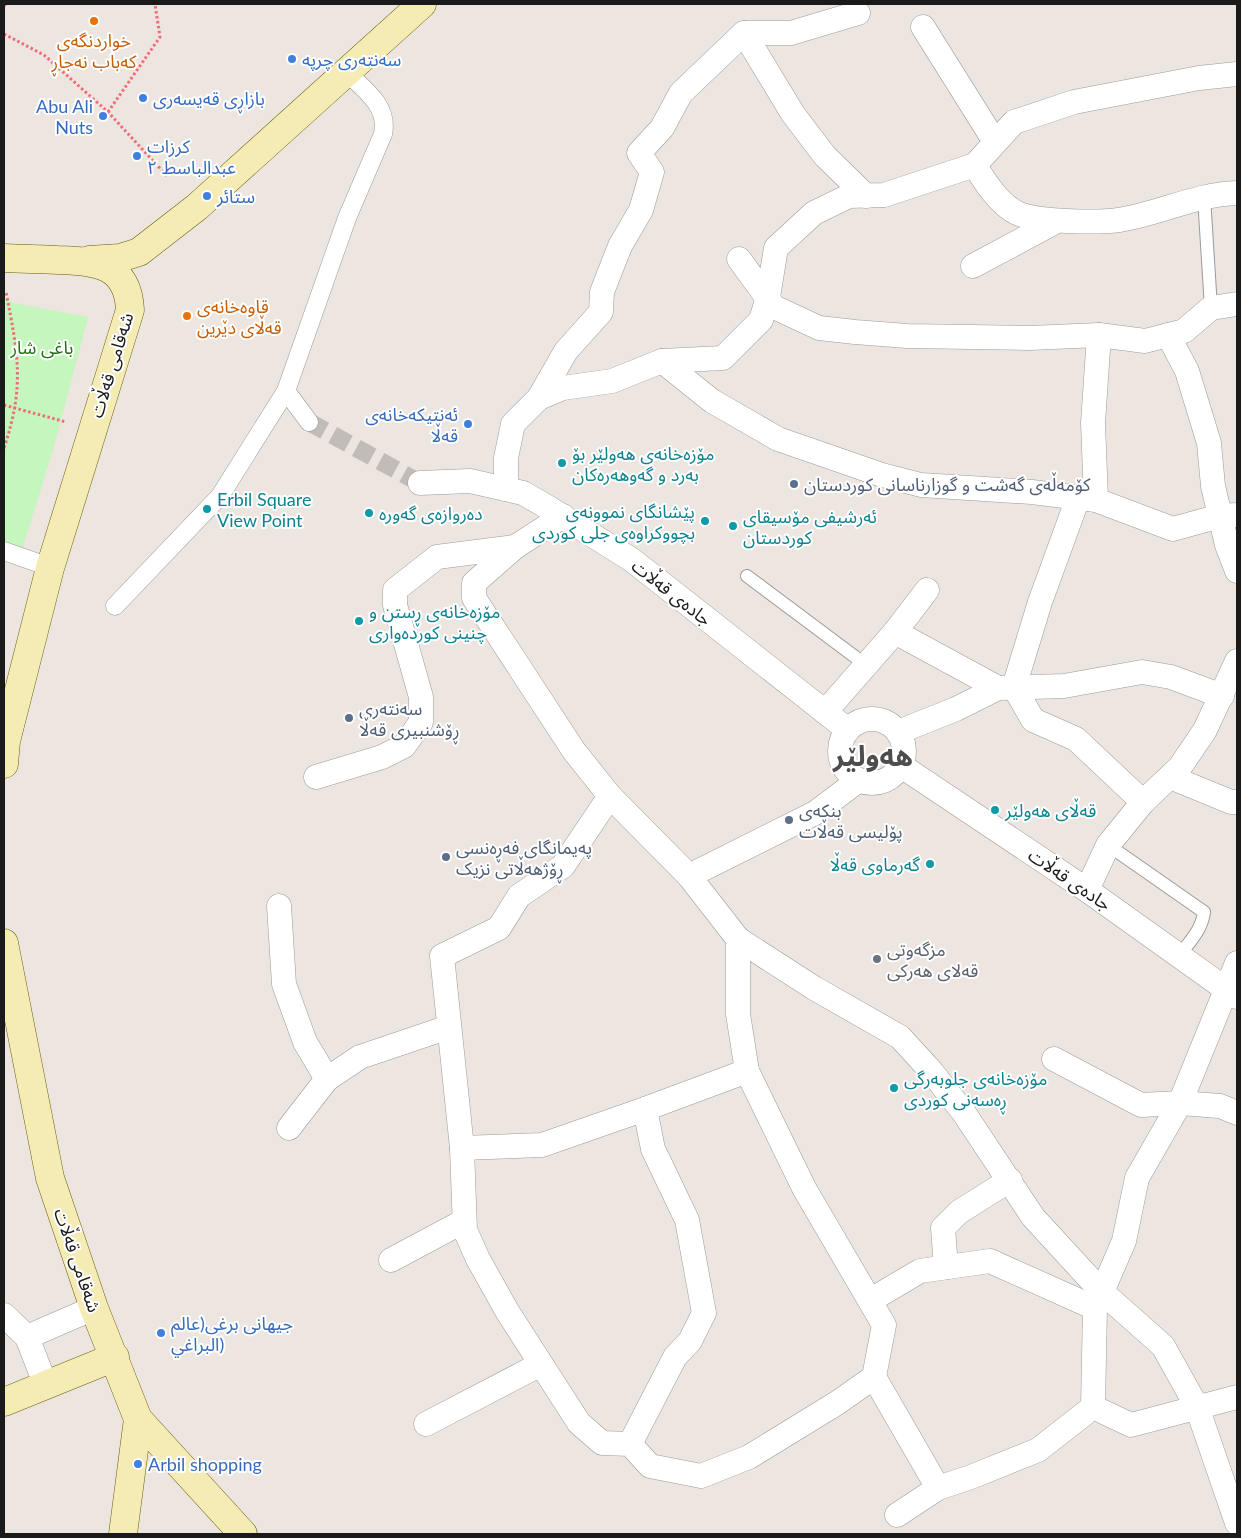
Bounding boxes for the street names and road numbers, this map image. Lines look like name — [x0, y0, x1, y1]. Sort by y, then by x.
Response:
street label: شەقامی قەڵات — [84, 310, 138, 420]
street label: جادەی قەڵات — [627, 553, 717, 631]
street label: جادەی قەڵات — [1024, 842, 1116, 916]
street label: شەقامی قەڵات — [49, 1205, 107, 1315]

